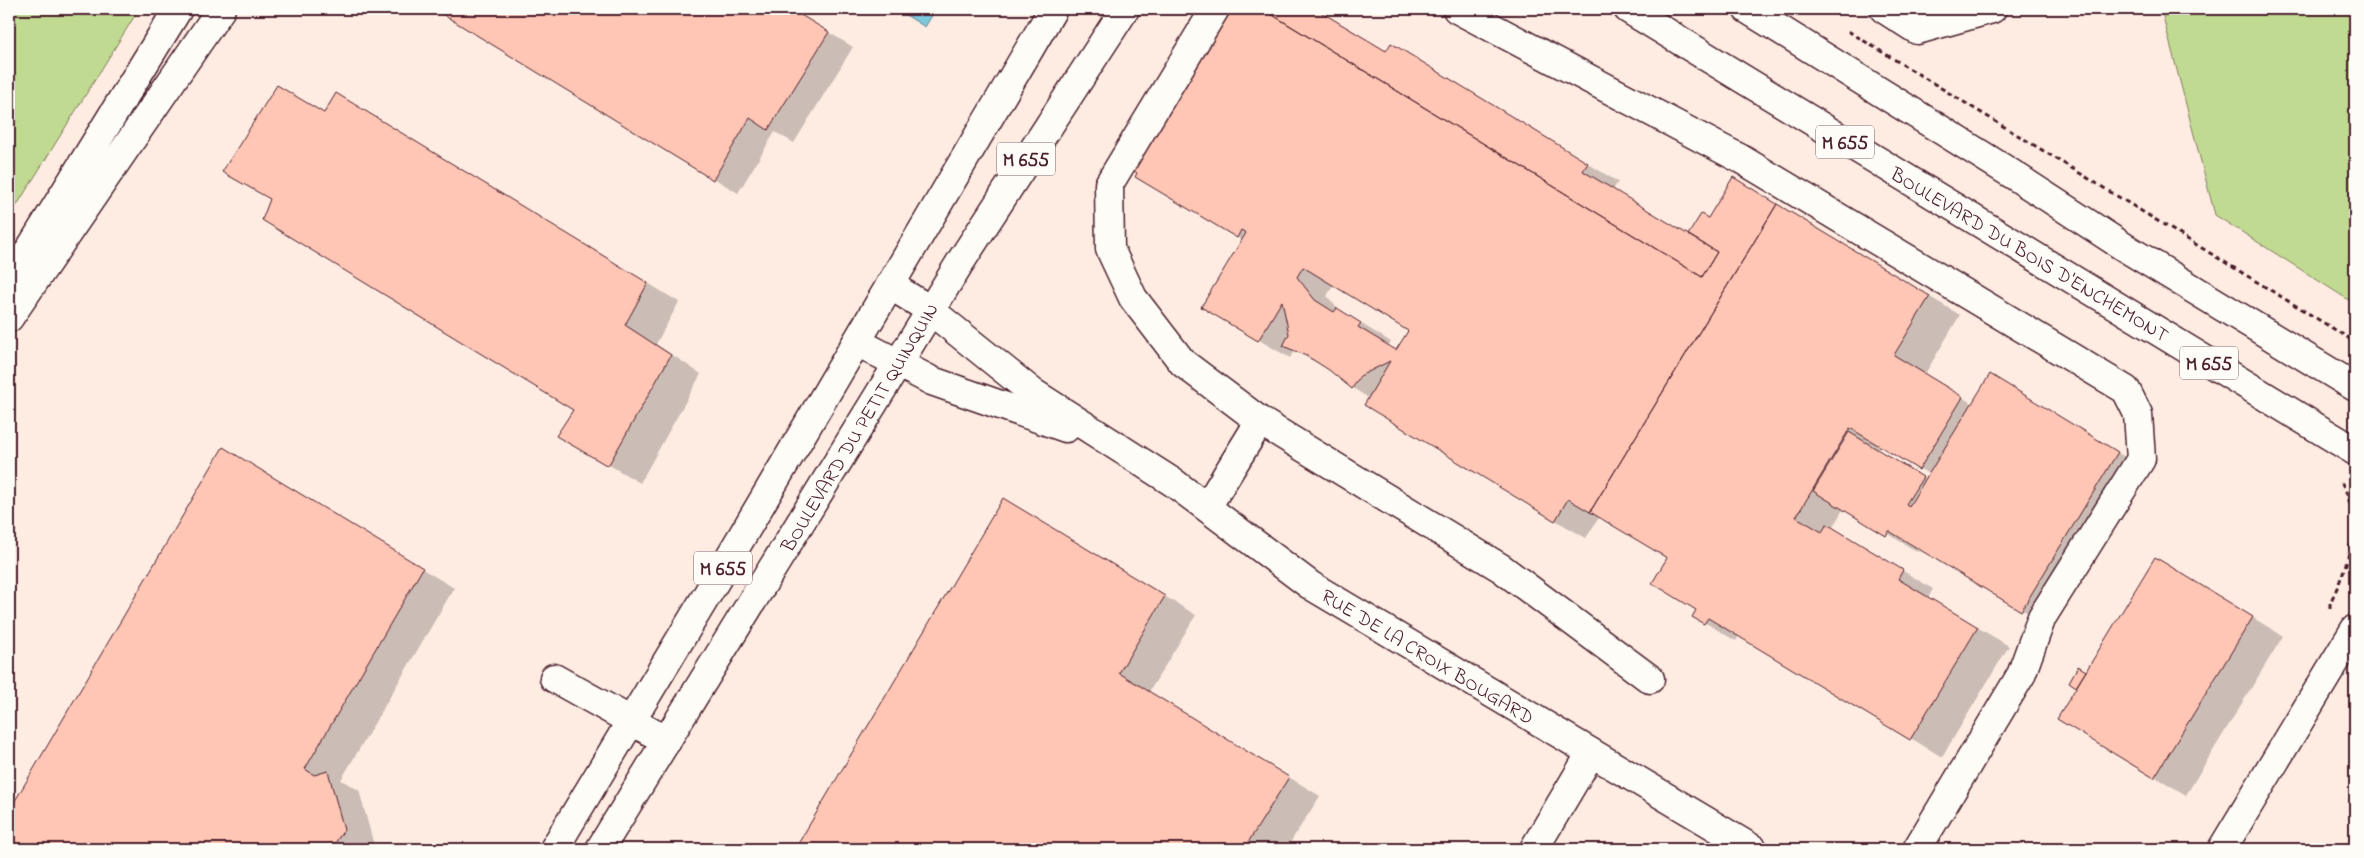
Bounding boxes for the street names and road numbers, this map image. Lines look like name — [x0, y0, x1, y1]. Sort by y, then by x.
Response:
road number: M 655 — [1816, 125, 1874, 158]
road number: M 655 — [997, 142, 1055, 176]
street label: BOULEVARD DU BOIS D'ENCHEMONT — [1883, 161, 2173, 351]
street label: BOULEVARD DU PETIT QUINQUIN — [775, 298, 947, 559]
road number: M 655 — [2180, 346, 2238, 379]
road number: M 655 — [694, 552, 752, 584]
street label: RUE DE LA CROIX BOUGARD — [1315, 583, 1539, 733]

